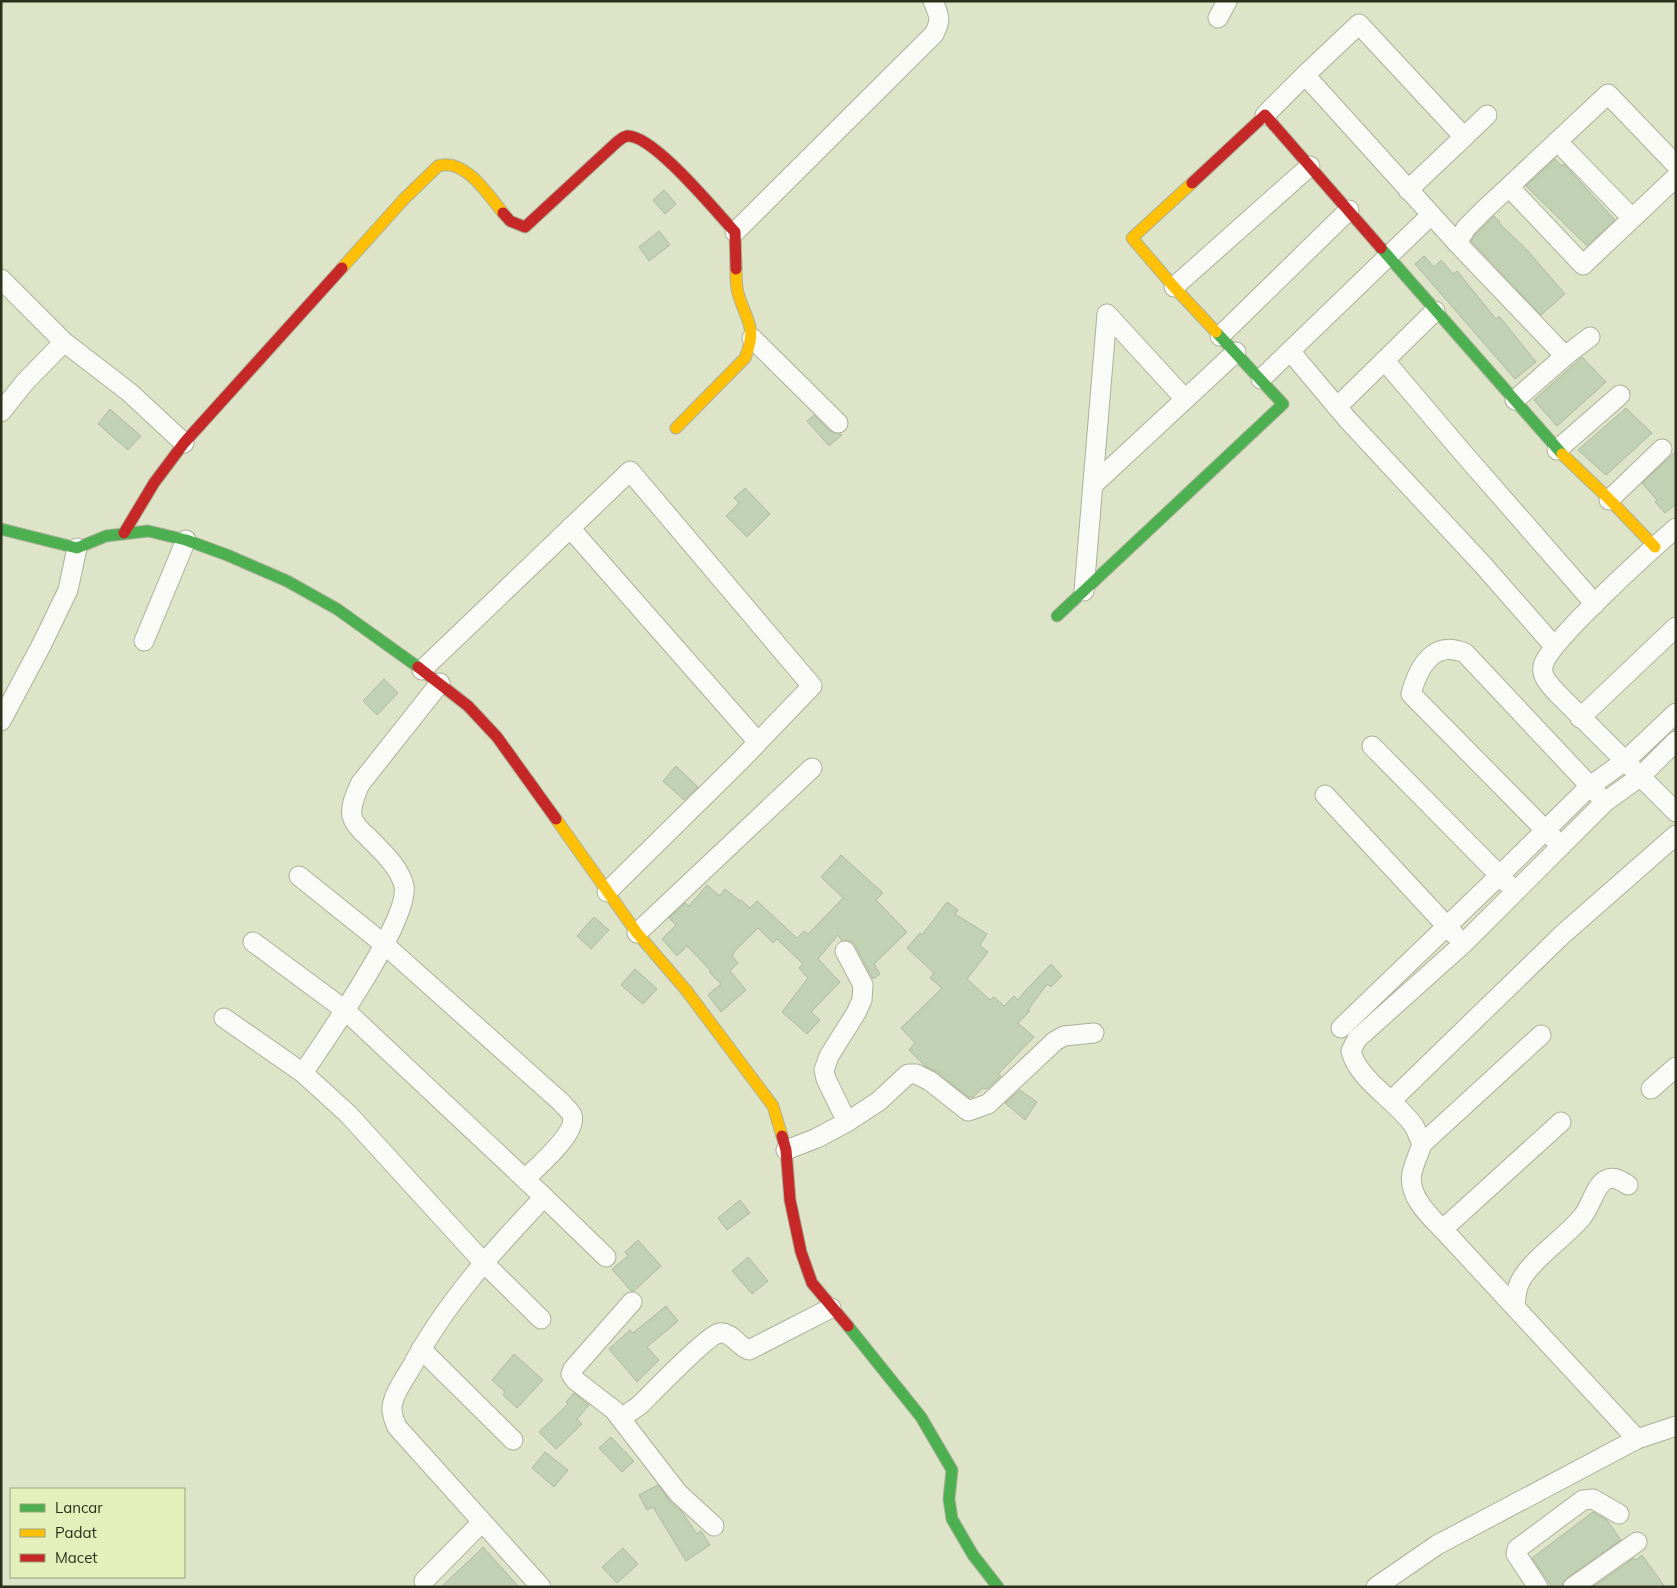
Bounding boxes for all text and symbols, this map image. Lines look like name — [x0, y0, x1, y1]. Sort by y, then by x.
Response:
legend — [10, 1488, 185, 1578]
text: Lancar — [55, 1498, 103, 1517]
text: Padat — [55, 1523, 97, 1542]
text: Macet — [55, 1548, 98, 1567]

